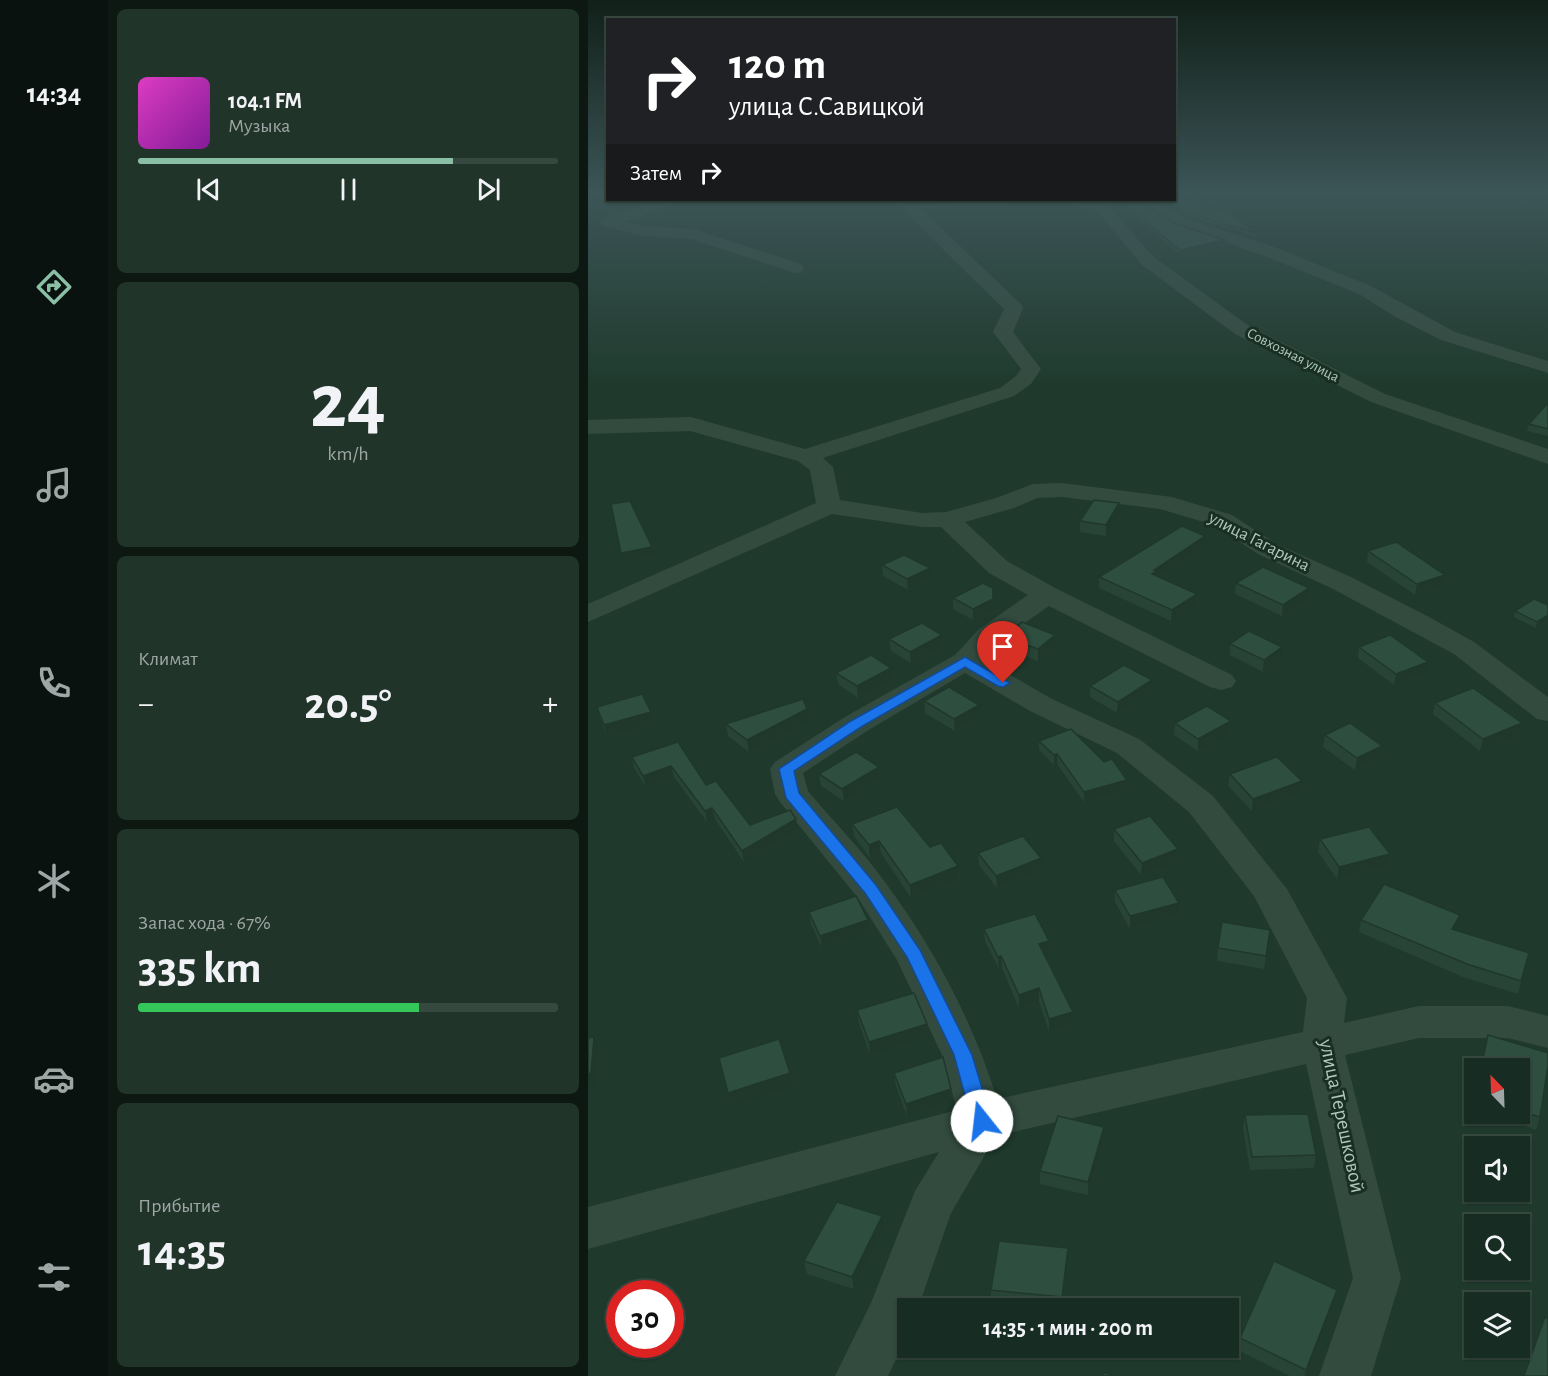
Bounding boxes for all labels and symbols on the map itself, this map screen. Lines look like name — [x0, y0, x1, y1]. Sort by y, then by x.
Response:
street label: Совхозная улица — [1244, 325, 1342, 385]
street label: улица Гагарина — [1205, 508, 1312, 575]
pin — [977, 621, 1028, 683]
street label: улица Терешковой — [1315, 1036, 1369, 1195]
north arrow — [1464, 1058, 1530, 1124]
position arrow — [950, 1089, 1014, 1153]
speed limit sign: 30 — [606, 1280, 684, 1358]

